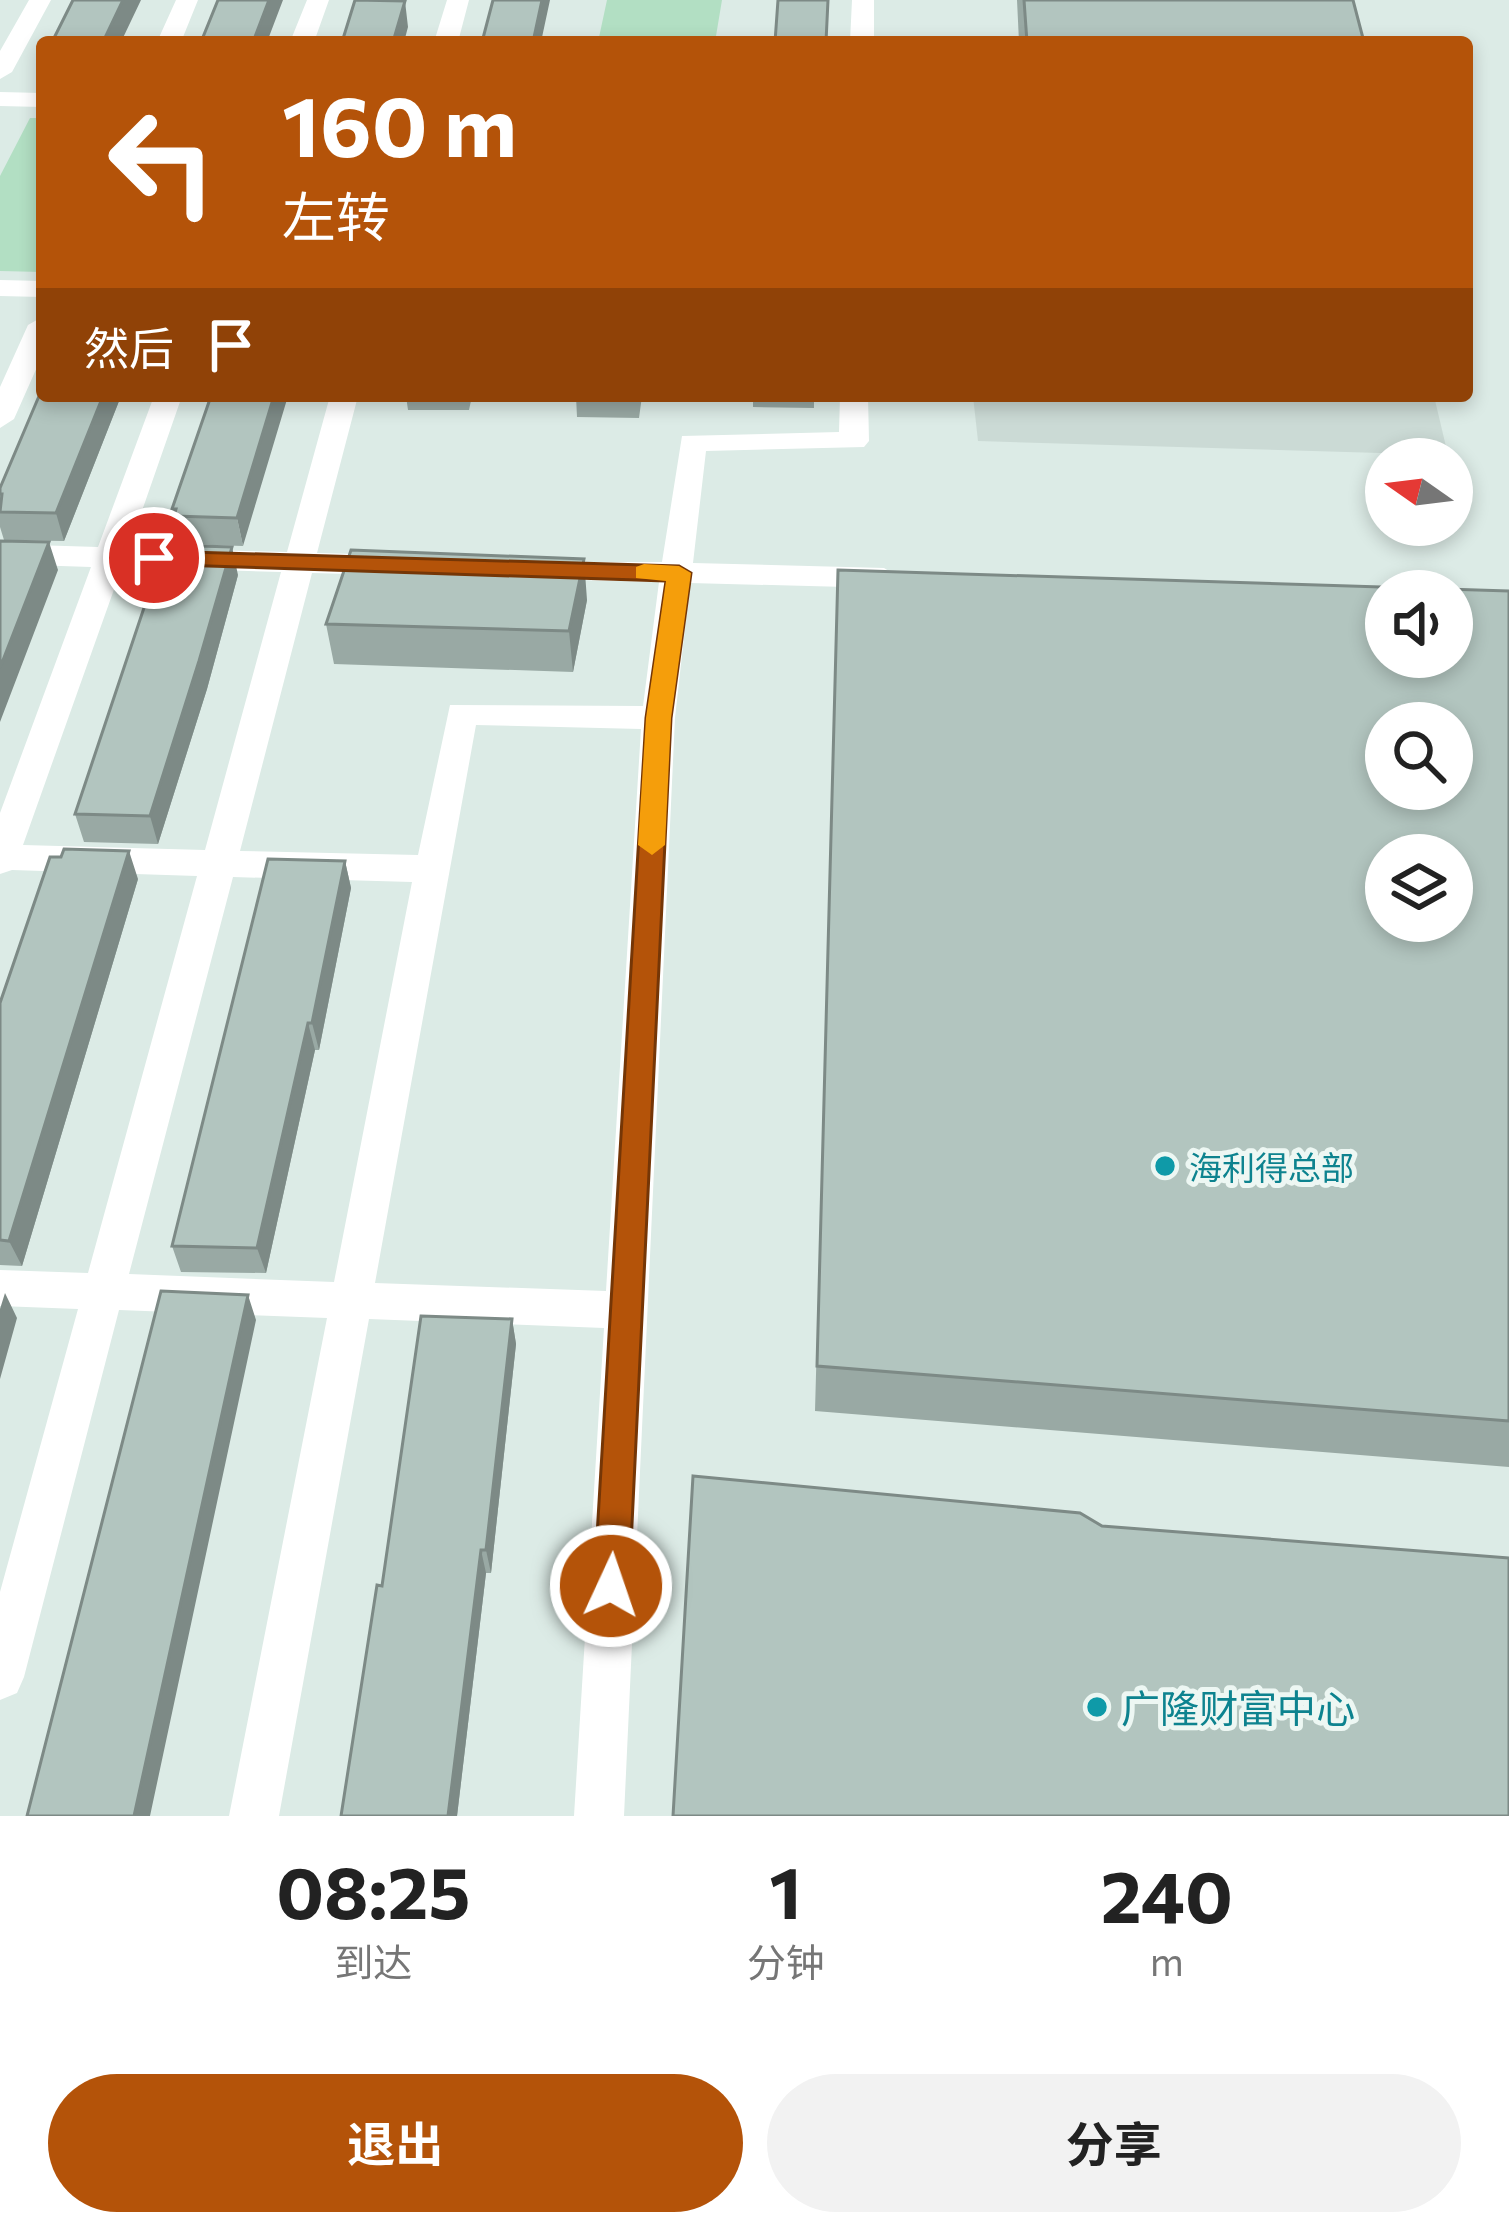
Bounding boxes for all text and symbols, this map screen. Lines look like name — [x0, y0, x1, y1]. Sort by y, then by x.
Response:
text: 160 m — [282, 72, 517, 174]
icon: left — [84, 84, 240, 240]
text: 左转 — [282, 182, 390, 248]
icon: arrive — [198, 312, 264, 378]
text: 然后 — [84, 319, 174, 374]
north arrow — [1365, 438, 1473, 546]
map controls — [1365, 438, 1473, 942]
pin — [103, 507, 205, 609]
icon: arrive — [121, 525, 187, 591]
button: sound — [1365, 570, 1473, 678]
button: search — [1365, 702, 1473, 810]
button: layers — [1365, 834, 1473, 942]
place label: 海利得总部 — [1189, 1146, 1354, 1187]
marker: 海利得总部 — [1152, 1153, 1178, 1179]
position arrow — [548, 1523, 674, 1649]
place label: 广隆财富中心 — [1121, 1683, 1355, 1731]
marker: 广隆财富中心 — [1084, 1694, 1110, 1720]
text: 08:25 — [276, 1846, 471, 1934]
text: 1 — [769, 1846, 802, 1934]
text: 240 — [1101, 1850, 1233, 1938]
text: m — [1150, 1936, 1184, 1984]
text: 到达 — [334, 1937, 412, 1985]
text: 分钟 — [747, 1937, 825, 1985]
button: 退出 — [48, 2074, 743, 2212]
button: 分享 — [767, 2074, 1461, 2212]

